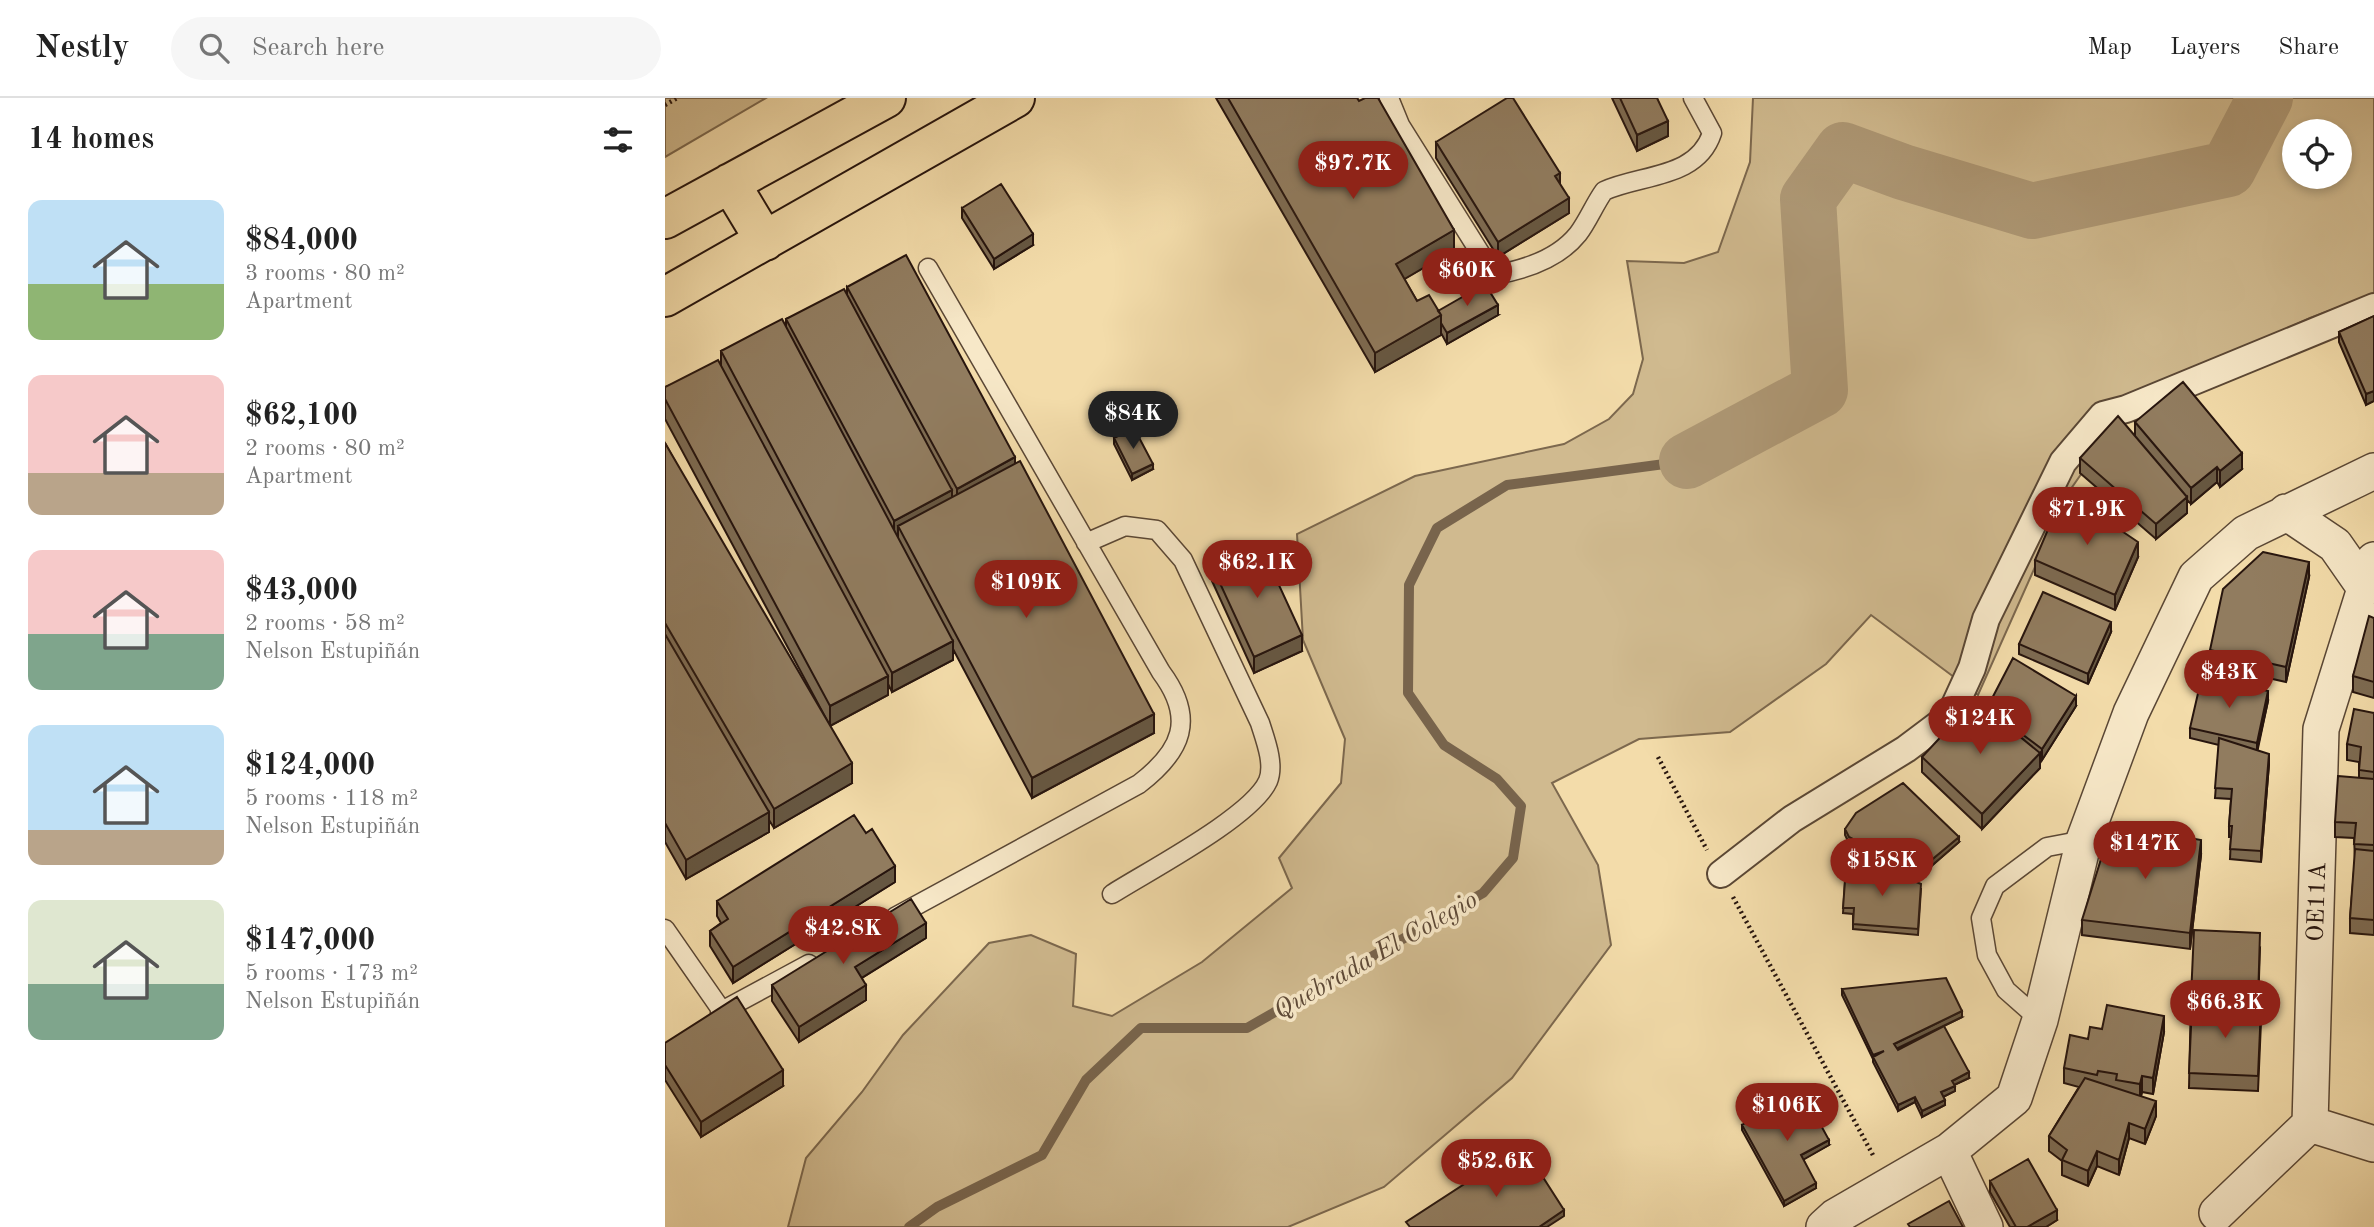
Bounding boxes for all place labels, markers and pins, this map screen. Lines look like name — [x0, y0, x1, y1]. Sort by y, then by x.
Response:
pin: $97.7K — [1296, 141, 1410, 201]
pin: $60K — [1426, 248, 1508, 308]
pin: $84K — [1092, 392, 1174, 451]
pin: $71.9K — [2030, 488, 2144, 547]
pin: $62.1K — [1200, 540, 1314, 600]
pin: $109K — [977, 560, 1075, 620]
pin: $43K — [2188, 650, 2270, 710]
pin: $124K — [1931, 696, 2029, 756]
pin: $147K — [2096, 822, 2194, 881]
pin: $158K — [1833, 838, 1931, 898]
pin: $42.8K — [786, 906, 900, 966]
pin: $66.3K — [2168, 981, 2282, 1040]
pin: $106K — [1738, 1084, 1836, 1143]
pin: $52.6K — [1439, 1140, 1553, 1199]

